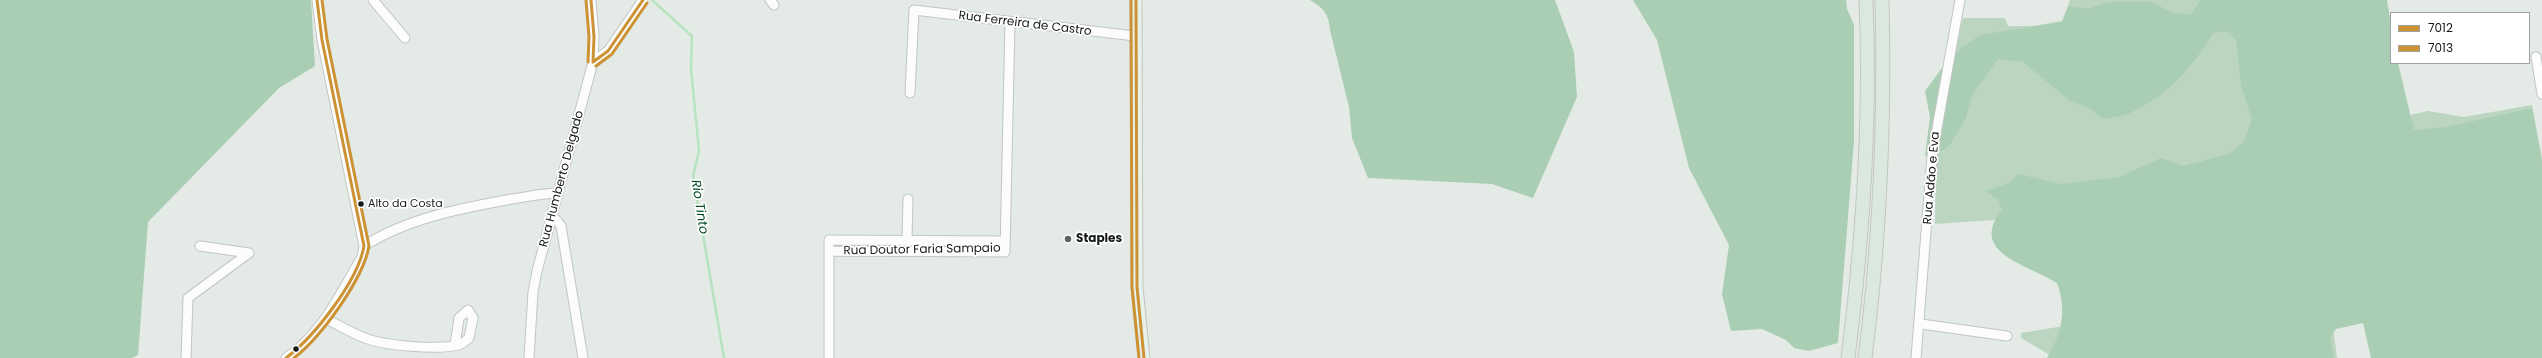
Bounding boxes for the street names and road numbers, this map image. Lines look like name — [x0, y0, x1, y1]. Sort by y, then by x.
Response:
street label: Rua Ferreira de Castro — [958, 9, 1092, 39]
street label: Rua Humberto Delgado — [537, 109, 587, 249]
street label: Rua Adão e Eva — [1921, 131, 1943, 225]
street label: Rua Doutor Faria Sampaio — [843, 241, 1001, 259]

